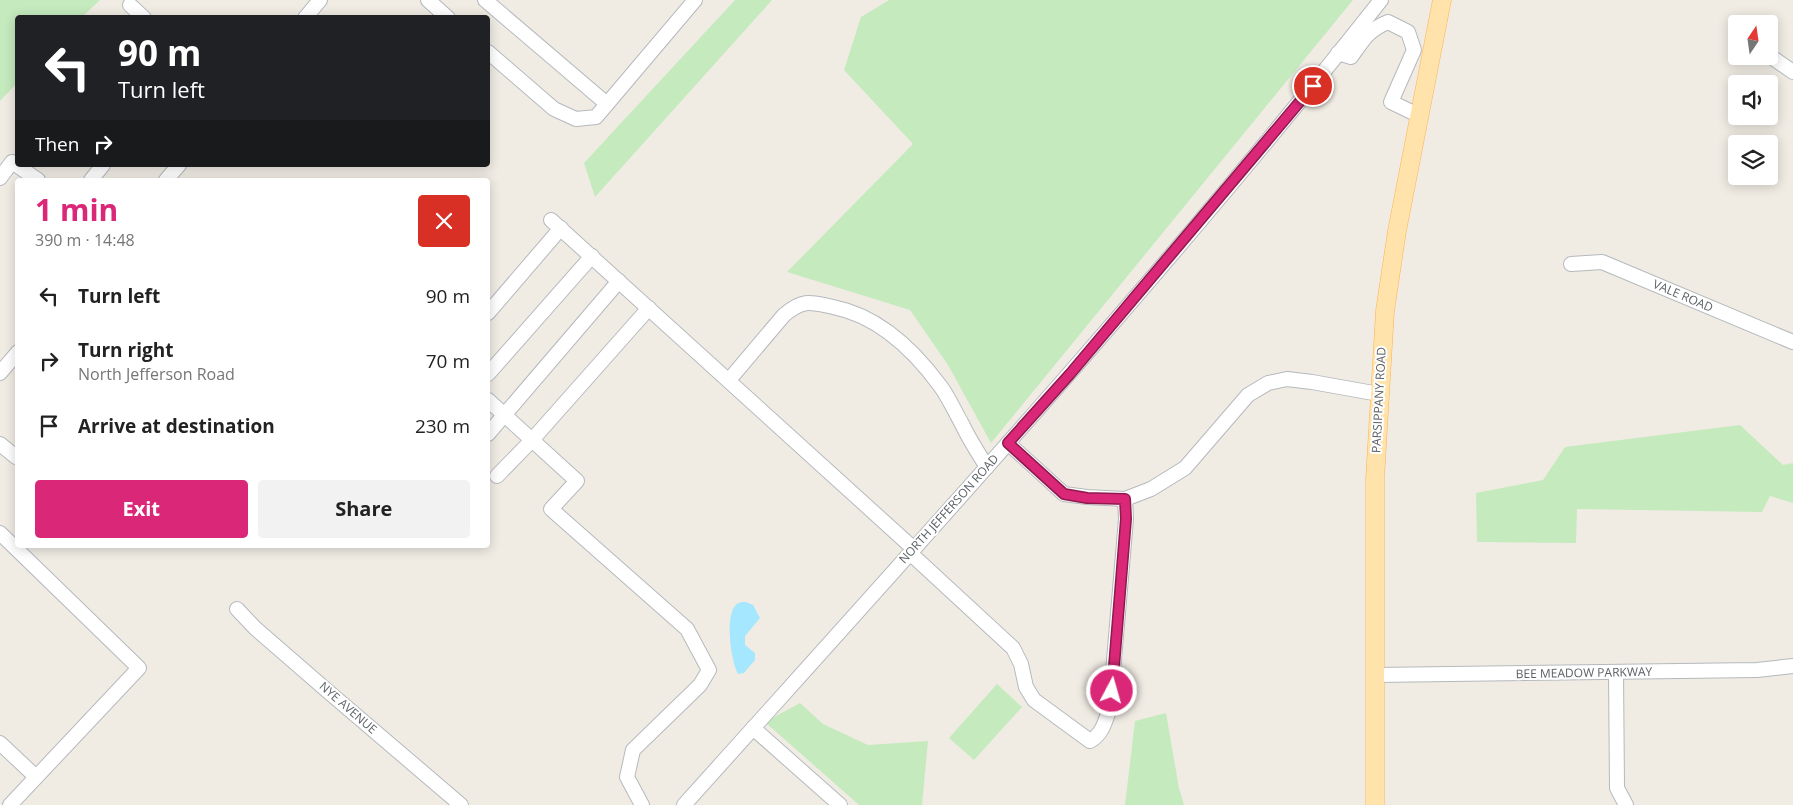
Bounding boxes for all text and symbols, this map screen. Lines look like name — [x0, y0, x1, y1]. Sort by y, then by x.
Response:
north arrow — [1728, 15, 1778, 65]
map controls — [1728, 15, 1778, 185]
text: 90 m — [118, 29, 201, 76]
icon: left — [35, 35, 100, 100]
pin — [1292, 65, 1334, 107]
icon: arrive — [1299, 72, 1327, 100]
text: Turn left — [118, 74, 205, 104]
button: sound — [1728, 75, 1778, 125]
icon: right — [89, 130, 117, 158]
text: Then — [35, 131, 79, 157]
button: layers — [1728, 135, 1778, 185]
text: 1 min — [35, 189, 118, 230]
button: close — [418, 195, 470, 247]
text: 390 m · 14:48 — [35, 229, 135, 251]
street label: VALE ROAD — [1650, 275, 1716, 316]
icon: left — [35, 282, 63, 310]
text: Turn left — [78, 283, 160, 309]
text: 90 m — [426, 283, 470, 309]
text: Turn right — [78, 337, 173, 363]
icon: right — [35, 347, 63, 375]
street label: PARSIPPANY ROAD — [1367, 347, 1390, 453]
text: 70 m — [426, 348, 470, 374]
text: North Jefferson Road — [78, 363, 235, 385]
icon: arrive — [35, 412, 63, 440]
text: Arrive at destination — [78, 413, 275, 439]
text: 230 m — [415, 413, 470, 439]
street label: NORTH JEFFERSON ROAD — [895, 450, 1002, 567]
button: Exit — [35, 480, 248, 538]
button: Share — [258, 480, 470, 538]
street label: BEE MEADOW PARKWAY — [1516, 663, 1653, 682]
position arrow — [1085, 664, 1137, 716]
street label: NYE AVENUE — [316, 678, 381, 737]

